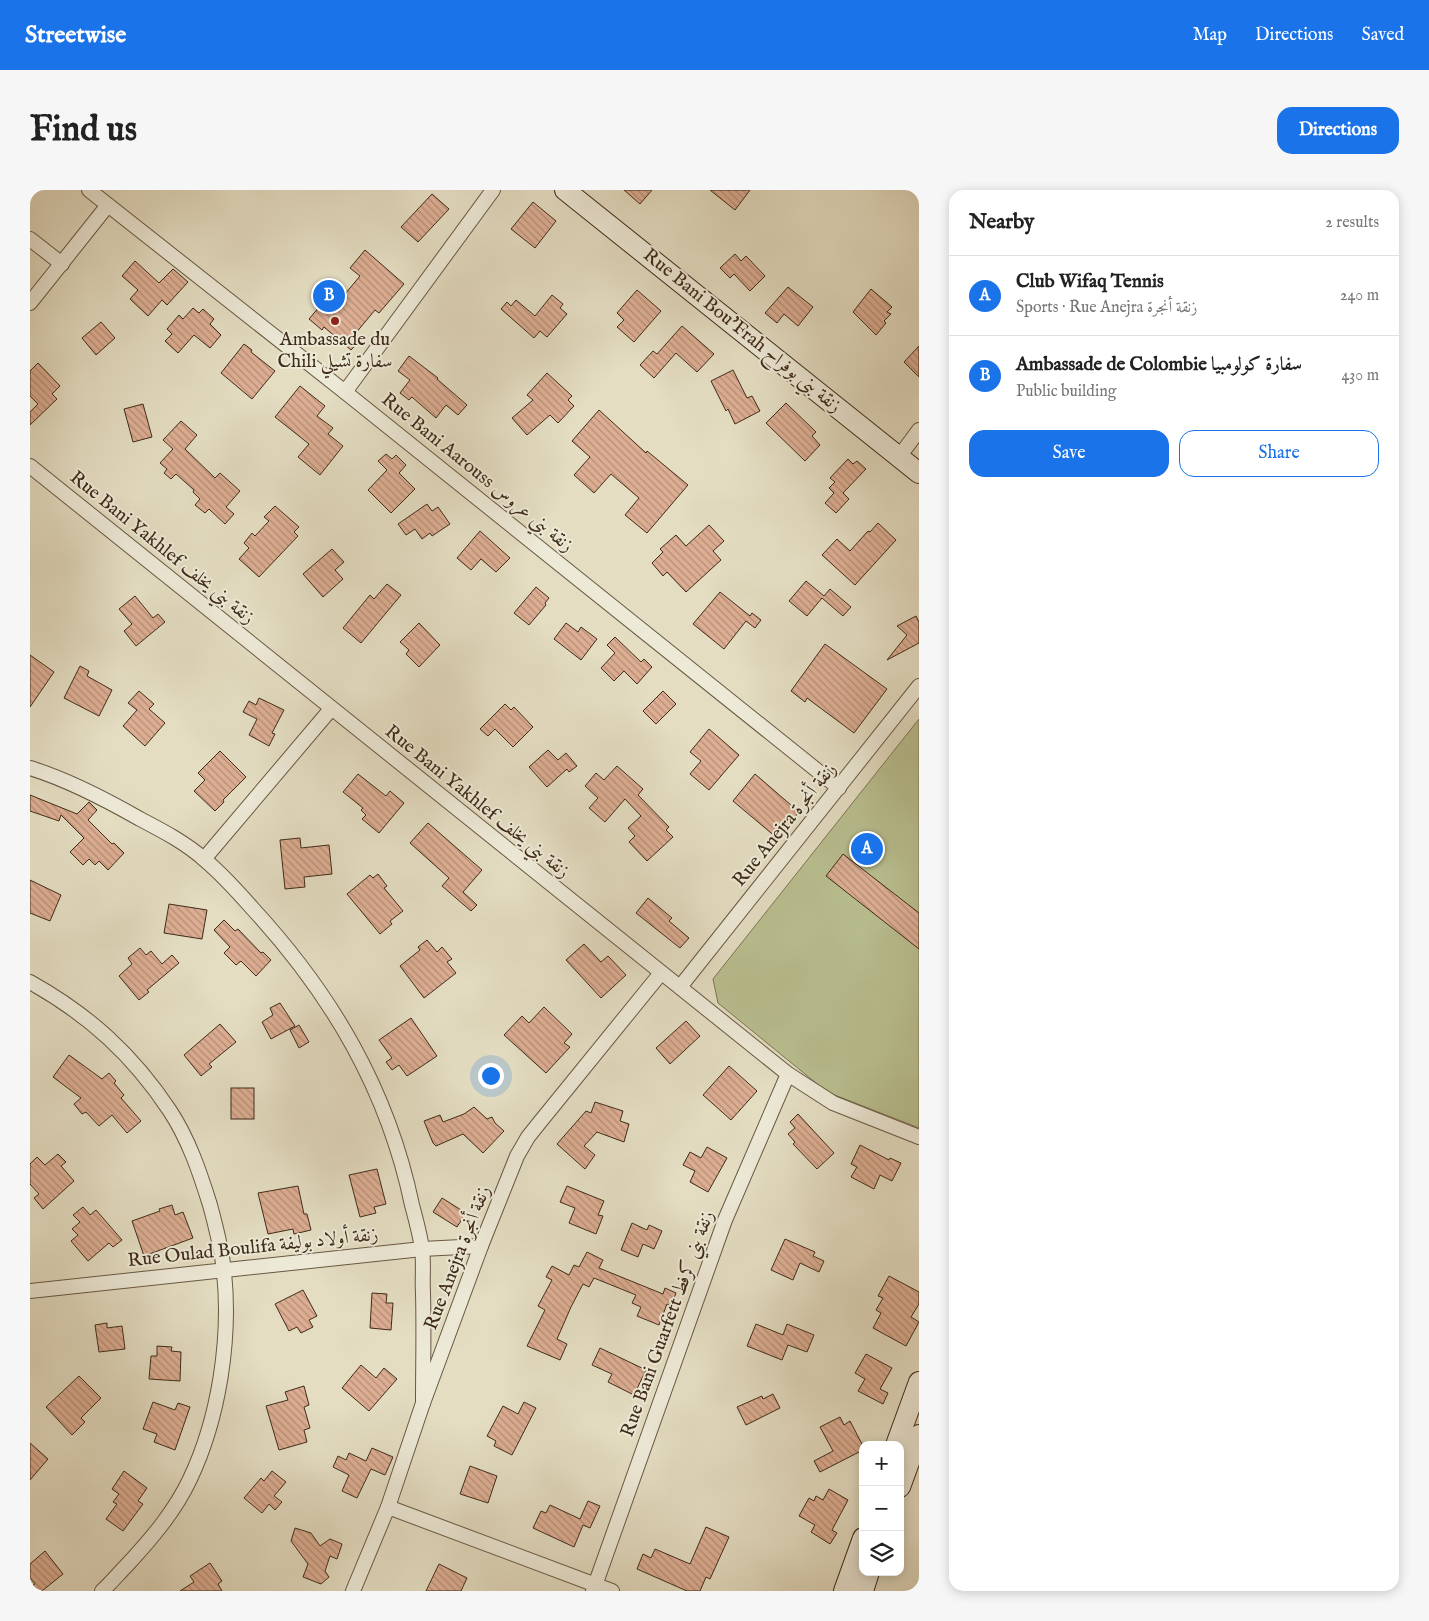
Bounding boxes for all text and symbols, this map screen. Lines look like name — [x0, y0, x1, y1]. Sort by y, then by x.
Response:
text: Streetwise — [25, 20, 126, 51]
text: Map — [1193, 24, 1227, 47]
text: Directions — [1255, 24, 1333, 47]
text: Saved — [1361, 24, 1404, 47]
button: Directions — [1277, 107, 1399, 154]
text: Find us — [30, 108, 137, 153]
text: Nearby — [969, 209, 1034, 236]
text: 2 results — [1325, 213, 1379, 233]
street label: Rue Bani Bou'Frah زنقة بني بوفراح — [635, 244, 846, 422]
text: Club Wifaq Tennis — [1016, 270, 1164, 294]
pin: B — [313, 277, 345, 315]
text: A — [980, 286, 990, 306]
text: 240 m — [1340, 286, 1379, 306]
text: Sports · Rue Anejra زنقة أنجرة — [1016, 298, 1197, 318]
marker: Ambassade du Chili سفارة تشيلي — [329, 315, 341, 327]
place label: Ambassade du Chili سفارة تشيلي — [277, 328, 393, 379]
text: Ambassade de Colombie سفارة كولومبيا — [1016, 353, 1302, 377]
text: B — [980, 366, 990, 386]
text: 430 m — [1341, 366, 1379, 386]
text: Public building — [1016, 382, 1116, 402]
street label: Rue Bani Aarouss زنقة بني عروس — [373, 388, 578, 561]
button: Save — [969, 430, 1169, 477]
button: Share — [1179, 430, 1379, 477]
street label: Rue Bani Yakhlef زنقة بني يخلف — [62, 466, 259, 633]
street label: Rue Bani Yakhlef زنقة بني يخلف — [377, 720, 574, 887]
street label: Rue Anejra زنقة أنجرة — [726, 757, 842, 892]
pin: A — [851, 830, 883, 868]
your location — [478, 1063, 504, 1089]
street label: Rue Anejra زنقة أنجرة — [418, 1182, 497, 1333]
street label: Rue Bani Guarfett زنقة بني كرفط — [616, 1208, 724, 1442]
street label: Rue Oulad Boulifa زنقة أولاد بوليفة — [126, 1221, 379, 1273]
map controls — [859, 1441, 904, 1576]
button: + — [859, 1441, 904, 1486]
button: − — [859, 1486, 904, 1531]
button: layers — [859, 1531, 904, 1576]

